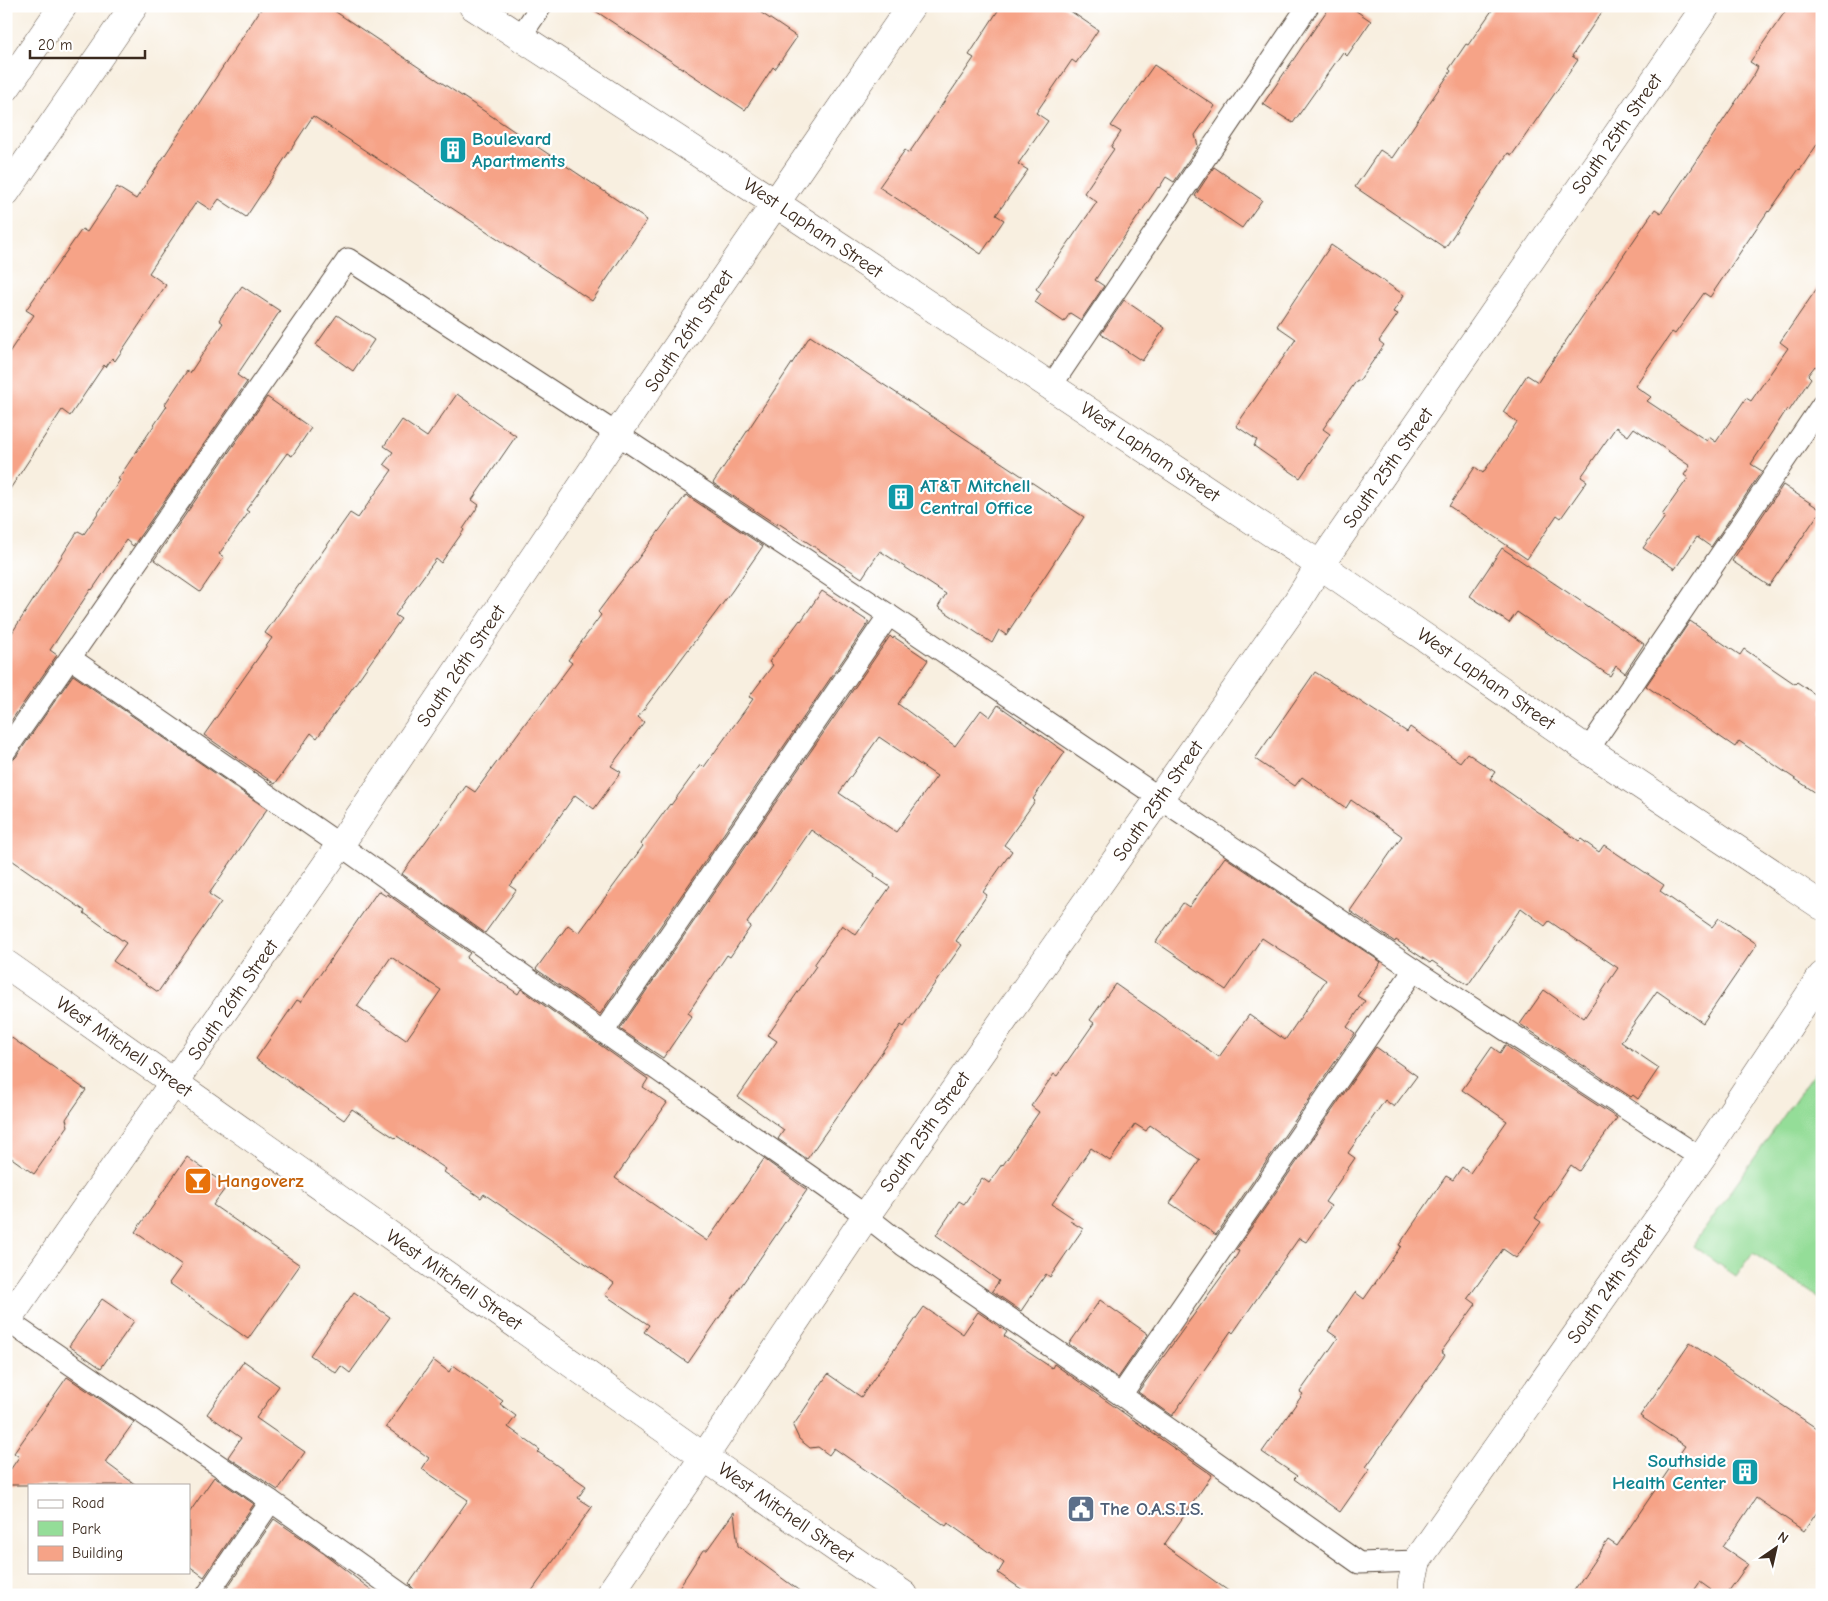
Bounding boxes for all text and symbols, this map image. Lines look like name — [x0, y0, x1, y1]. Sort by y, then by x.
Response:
scale bar — [30, 28, 145, 60]
text: 20 m — [38, 36, 72, 54]
street label: South 25th Street — [1567, 69, 1667, 198]
place label: Boulevard Apartments — [472, 128, 565, 172]
building icon: Boulevard Apartments — [438, 135, 468, 165]
street label: West Lapham Street — [739, 173, 887, 283]
street label: South 26th Street — [640, 266, 738, 396]
street label: West Lapham Street — [1076, 397, 1224, 507]
street label: South 25th Street — [1338, 403, 1438, 532]
place label: AT&T Mitchell Central Office — [920, 475, 1032, 519]
building icon: AT&T Mitchell Central Office — [886, 482, 916, 512]
street label: South 26th Street — [412, 601, 510, 731]
street label: West Lapham Street — [1413, 623, 1560, 735]
street label: South 25th Street — [1108, 736, 1208, 865]
street label: South 26th Street — [183, 935, 283, 1064]
street label: West Mitchell Street — [52, 992, 197, 1102]
street label: South 25th Street — [875, 1067, 975, 1196]
bar icon: Hangoverz — [183, 1166, 213, 1196]
place label: Hangoverz — [217, 1170, 304, 1192]
street label: South 24th Street — [1563, 1220, 1662, 1348]
street label: West Mitchell Street — [382, 1225, 527, 1335]
place label: Southside Health Center — [1612, 1450, 1726, 1494]
building icon: Southside Health Center — [1730, 1457, 1760, 1487]
street label: West Mitchell Street — [714, 1458, 859, 1568]
legend — [28, 1484, 190, 1574]
text: Road — [72, 1494, 104, 1512]
public building icon: The O.A.S.I.S. — [1066, 1494, 1096, 1524]
place label: The O.A.S.I.S. — [1100, 1498, 1204, 1520]
text: Park — [72, 1520, 101, 1538]
north arrow — [1750, 1524, 1800, 1574]
text: N — [1774, 1528, 1792, 1547]
text: Building — [72, 1544, 123, 1562]

